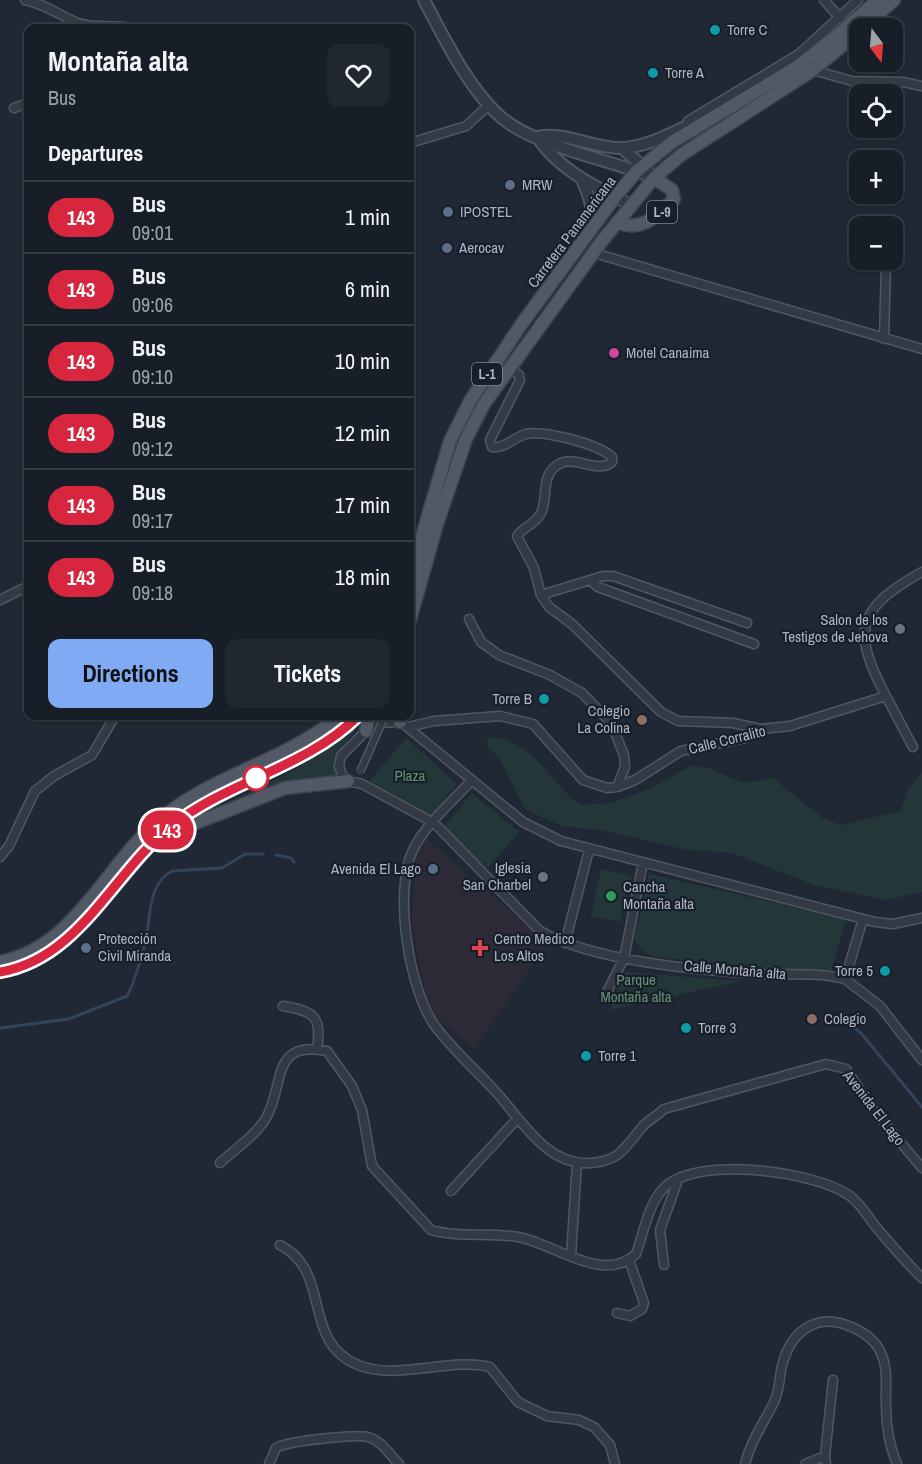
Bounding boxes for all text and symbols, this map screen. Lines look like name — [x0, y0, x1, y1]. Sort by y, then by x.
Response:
north arrow — [849, 18, 903, 72]
map controls — [849, 18, 903, 270]
place label: Torre C — [727, 19, 767, 40]
marker: Torre C — [708, 23, 722, 37]
text: Montaña alta — [48, 42, 188, 80]
button: heart — [327, 44, 390, 107]
place label: Torre A — [665, 62, 705, 83]
marker: Torre A — [646, 66, 660, 80]
text: Bus — [48, 84, 76, 111]
button: locate — [849, 84, 903, 138]
text: Departures — [48, 138, 143, 168]
button: + — [849, 150, 903, 204]
street label: Carretera Panamericana — [522, 171, 621, 292]
place label: MRW — [522, 174, 553, 195]
marker: MRW — [503, 178, 517, 192]
text: Bus — [132, 189, 166, 219]
place label: IPOSTEL — [460, 201, 512, 222]
road number: L-9 — [647, 201, 677, 223]
text: 1 min — [345, 202, 390, 232]
text: 143 — [67, 203, 95, 232]
marker: IPOSTEL — [441, 205, 455, 219]
button: − — [849, 216, 903, 270]
text: 09:01 — [132, 219, 173, 246]
place label: Aerocav — [458, 237, 505, 258]
marker: Aerocav — [440, 241, 454, 255]
text: Bus — [132, 261, 166, 291]
text: 6 min — [345, 274, 390, 304]
text: 143 — [67, 275, 95, 304]
text: 09:06 — [132, 291, 173, 318]
text: Bus — [132, 333, 166, 363]
place label: Motel Canaima — [626, 342, 710, 363]
text: 10 min — [335, 346, 390, 376]
marker: Motel Canaima — [607, 346, 621, 360]
text: 143 — [67, 347, 95, 376]
text: 09:10 — [132, 363, 173, 390]
road number: L-1 — [472, 363, 502, 385]
text: Bus — [132, 405, 166, 435]
text: 12 min — [335, 418, 390, 448]
text: 143 — [67, 419, 95, 448]
text: 09:12 — [132, 435, 173, 462]
text: Bus — [132, 477, 166, 507]
text: 17 min — [335, 490, 390, 520]
text: 143 — [67, 491, 95, 520]
text: 09:17 — [132, 507, 173, 534]
text: Bus — [132, 549, 166, 579]
text: 18 min — [335, 562, 390, 592]
text: 143 — [67, 563, 95, 592]
text: 09:18 — [132, 579, 173, 606]
place label: Salon de los Testigos de Jehova — [782, 609, 888, 647]
marker: Salon de los Testigos de Jehova — [893, 622, 907, 636]
button: Directions — [48, 639, 213, 708]
button: Tickets — [225, 639, 390, 708]
place label: Torre B — [492, 688, 532, 709]
marker: Torre B — [537, 692, 551, 706]
place label: Colegio La Colina — [577, 700, 630, 738]
marker: Colegio La Colina — [635, 713, 649, 727]
street label: Calle Corralito — [686, 720, 768, 759]
unlabelled marker — [243, 765, 269, 791]
park label: Plaza — [395, 765, 426, 786]
line badge: 143 — [132, 810, 201, 850]
text: 143 — [153, 816, 181, 845]
place label: Iglesia San Charbel — [463, 857, 531, 895]
place label: Avenida El Lago — [330, 858, 421, 879]
marker: Avenida El Lago — [426, 862, 440, 876]
marker: Iglesia San Charbel — [536, 870, 550, 884]
place label: Cancha Montaña alta — [623, 876, 694, 914]
marker: Cancha Montaña alta — [604, 889, 618, 903]
place label: Protección Civil Miranda — [98, 928, 171, 966]
place label: Centro Medico Los Altos — [494, 928, 575, 966]
marker: Centro Medico Los Altos — [471, 939, 489, 957]
marker: Protección Civil Miranda — [79, 941, 93, 955]
street label: Calle Montaña alta — [683, 955, 787, 984]
place label: Torre 5 — [835, 960, 873, 981]
marker: Torre 5 — [878, 964, 892, 978]
park label: Parque Montaña alta — [600, 969, 672, 1007]
place label: Colegio — [824, 1008, 867, 1029]
marker: Colegio — [805, 1012, 819, 1026]
place label: Torre 3 — [698, 1017, 736, 1038]
marker: Torre 3 — [679, 1021, 693, 1035]
place label: Torre 1 — [598, 1045, 636, 1066]
marker: Torre 1 — [579, 1049, 593, 1063]
street label: Avenida El Lago — [838, 1065, 910, 1150]

